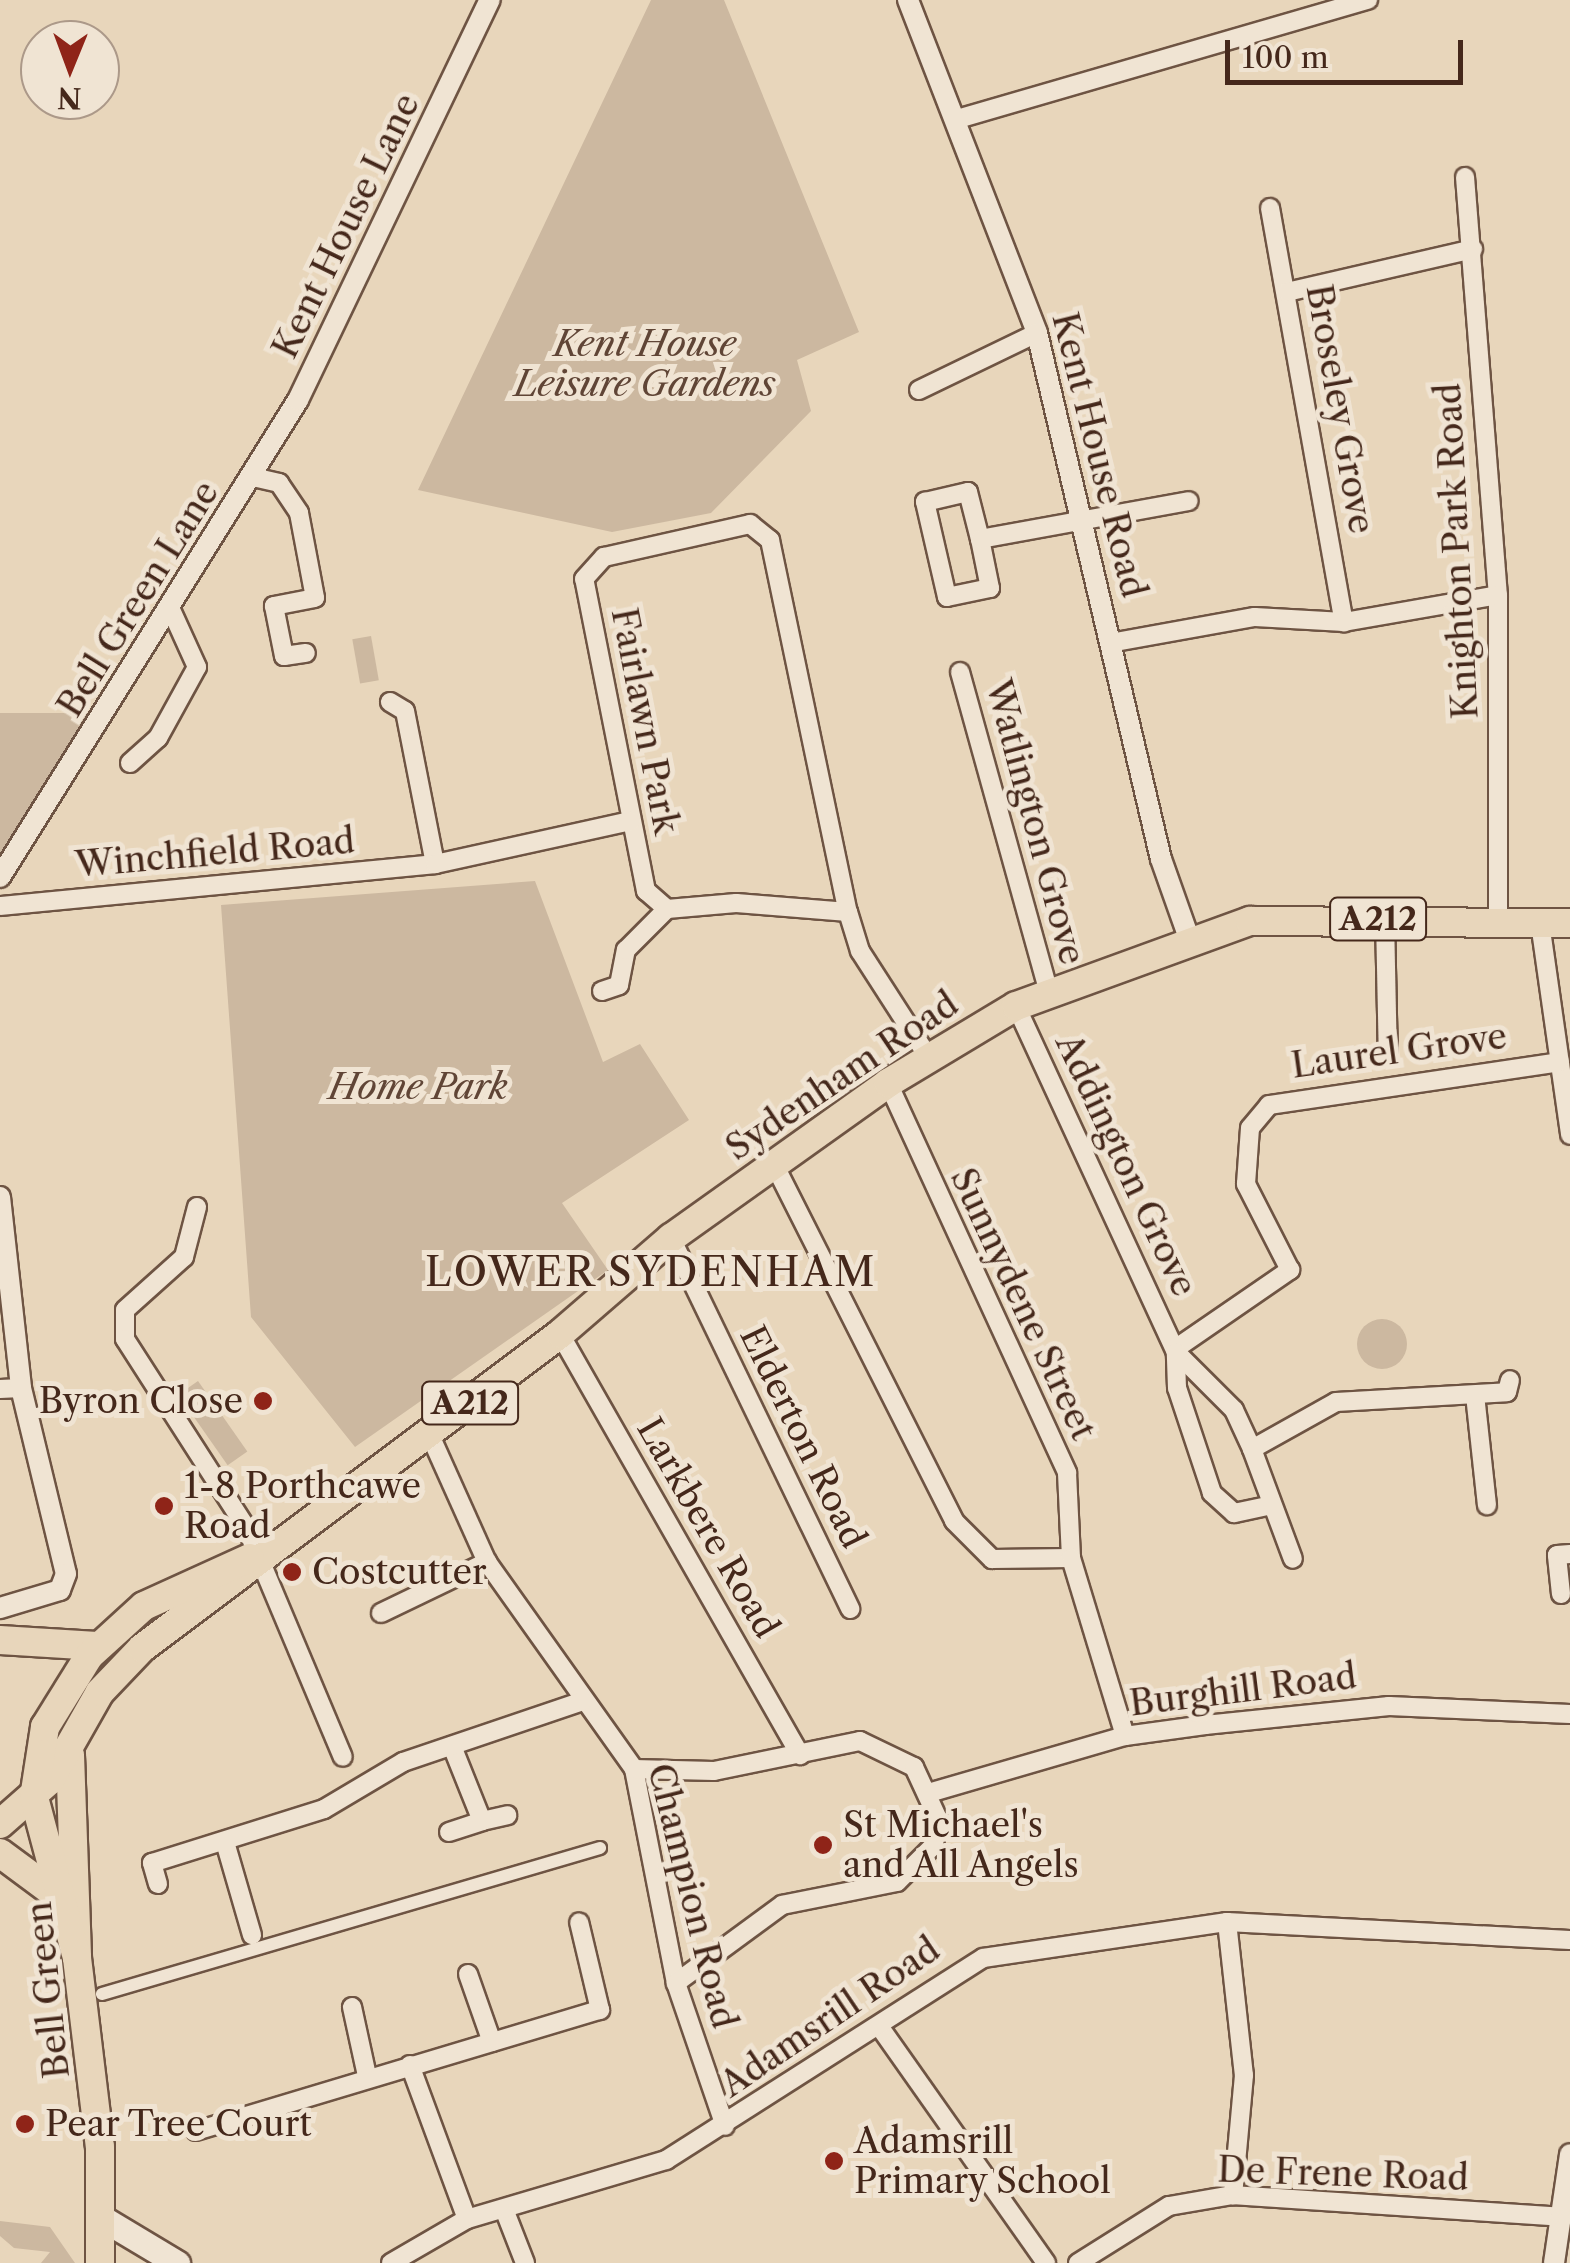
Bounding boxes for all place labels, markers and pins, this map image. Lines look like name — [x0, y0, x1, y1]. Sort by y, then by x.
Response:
place label: Byron Close — [39, 1380, 243, 1422]
marker: Byron Close — [252, 1390, 274, 1412]
place label: 1-8 Porthcawe Road — [184, 1465, 421, 1547]
marker: 1-8 Porthcawe Road — [153, 1495, 175, 1517]
place label: Costcutter — [312, 1551, 487, 1593]
marker: Costcutter — [281, 1561, 303, 1583]
place label: St Michael's and All Angels — [843, 1804, 1081, 1886]
marker: St Michael's and All Angels — [812, 1834, 834, 1856]
place label: Pear Tree Court — [45, 2103, 313, 2145]
marker: Pear Tree Court — [14, 2113, 36, 2135]
place label: Adamsrill Primary School — [854, 2120, 1112, 2202]
marker: Adamsrill Primary School — [823, 2150, 845, 2172]

